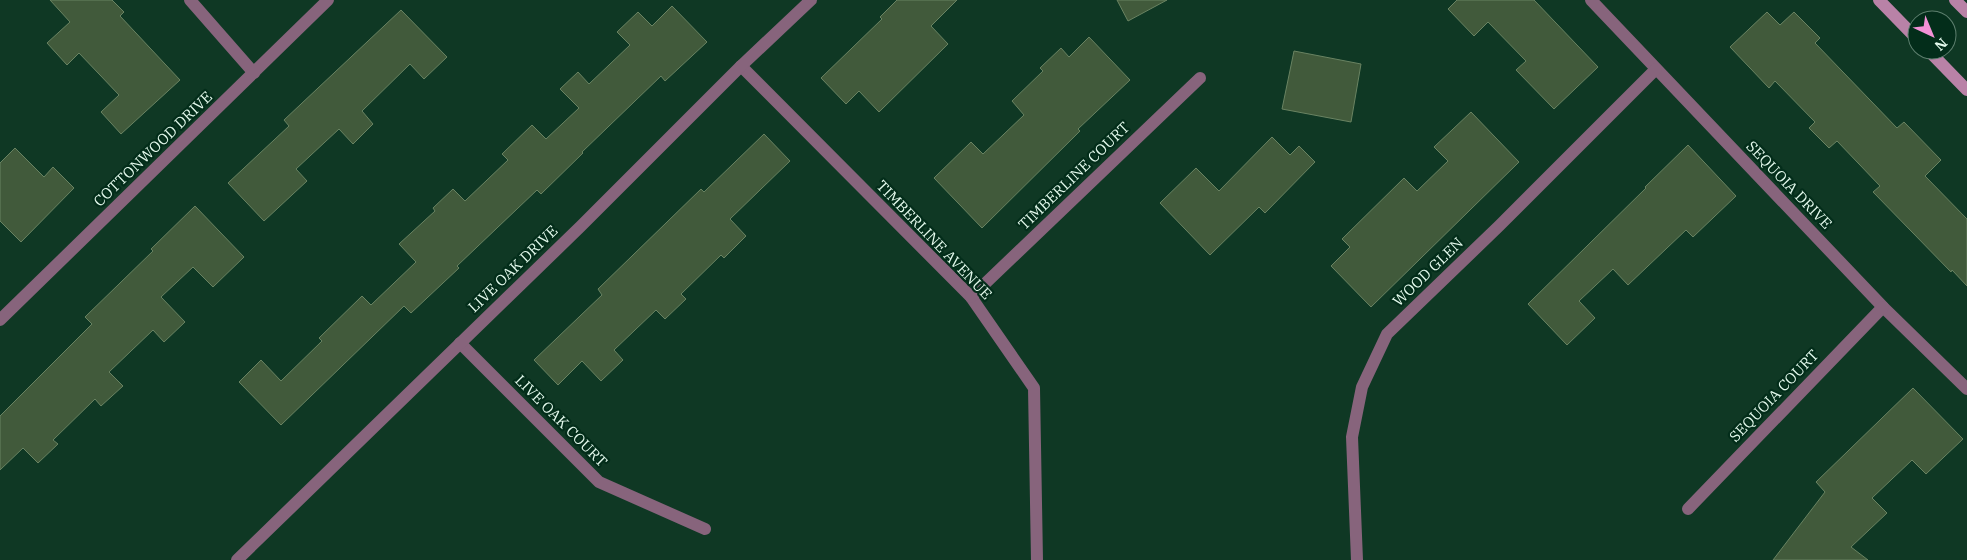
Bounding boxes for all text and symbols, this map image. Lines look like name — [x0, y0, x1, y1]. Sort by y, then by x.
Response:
north arrow — [1907, 10, 1957, 60]
text: N — [1931, 34, 1951, 55]
street label: COTTONWOOD DRIVE — [89, 87, 216, 210]
street label: TIMBERLINE COURT — [1014, 117, 1133, 234]
street label: SEQUOIA DRIVE — [1742, 137, 1836, 233]
street label: TIMBERLINE AVENUE — [873, 176, 996, 303]
street label: LIVE OAK DRIVE — [464, 221, 561, 316]
street label: WOOD GLEN — [1388, 233, 1467, 310]
street label: SEQUOIA COURT — [1725, 345, 1823, 446]
street label: LIVE OAK COURT — [511, 371, 612, 471]

